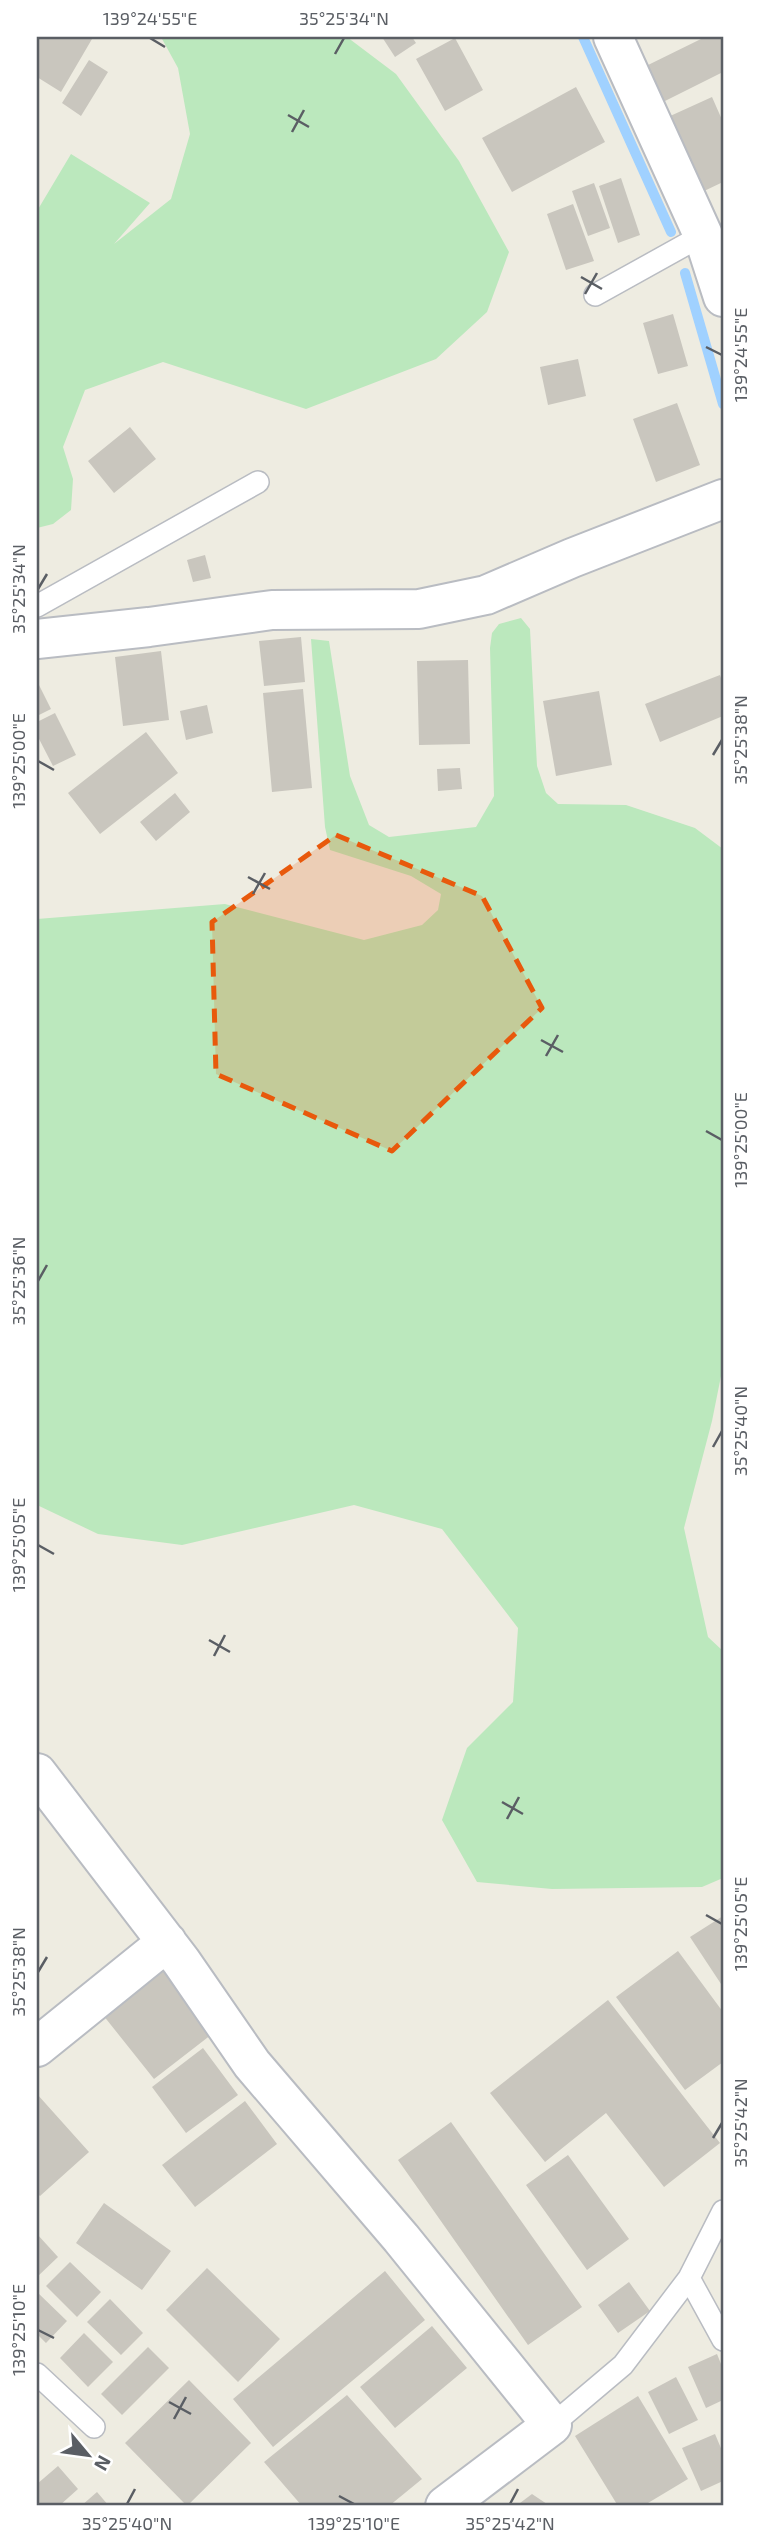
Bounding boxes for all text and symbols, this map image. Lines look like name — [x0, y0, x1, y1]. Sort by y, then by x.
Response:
text: 139°24'55"E — [103, 7, 197, 29]
text: 35°25'34"N — [299, 7, 389, 29]
text: 139°24'55"E — [729, 308, 751, 402]
text: 35°25'34"N — [7, 544, 29, 634]
text: 35°25'38"N — [729, 695, 751, 785]
text: 139°25'00"E — [7, 713, 29, 809]
text: 139°25'00"E — [729, 1092, 751, 1188]
text: 35°25'36"N — [7, 1236, 29, 1326]
text: 35°25'40"N — [729, 1386, 751, 1476]
text: 139°25'05"E — [7, 1498, 29, 1592]
text: 139°25'05"E — [729, 1877, 751, 1971]
text: 35°25'38"N — [7, 1927, 29, 2017]
text: 35°25'42"N — [729, 2078, 751, 2168]
text: 139°25'10"E — [7, 2284, 29, 2376]
north arrow — [52, 2420, 122, 2490]
text: N — [90, 2452, 117, 2475]
text: 35°25'40"N — [82, 2512, 172, 2534]
text: 139°25'10"E — [308, 2512, 400, 2534]
text: 35°25'42"N — [465, 2512, 555, 2534]

